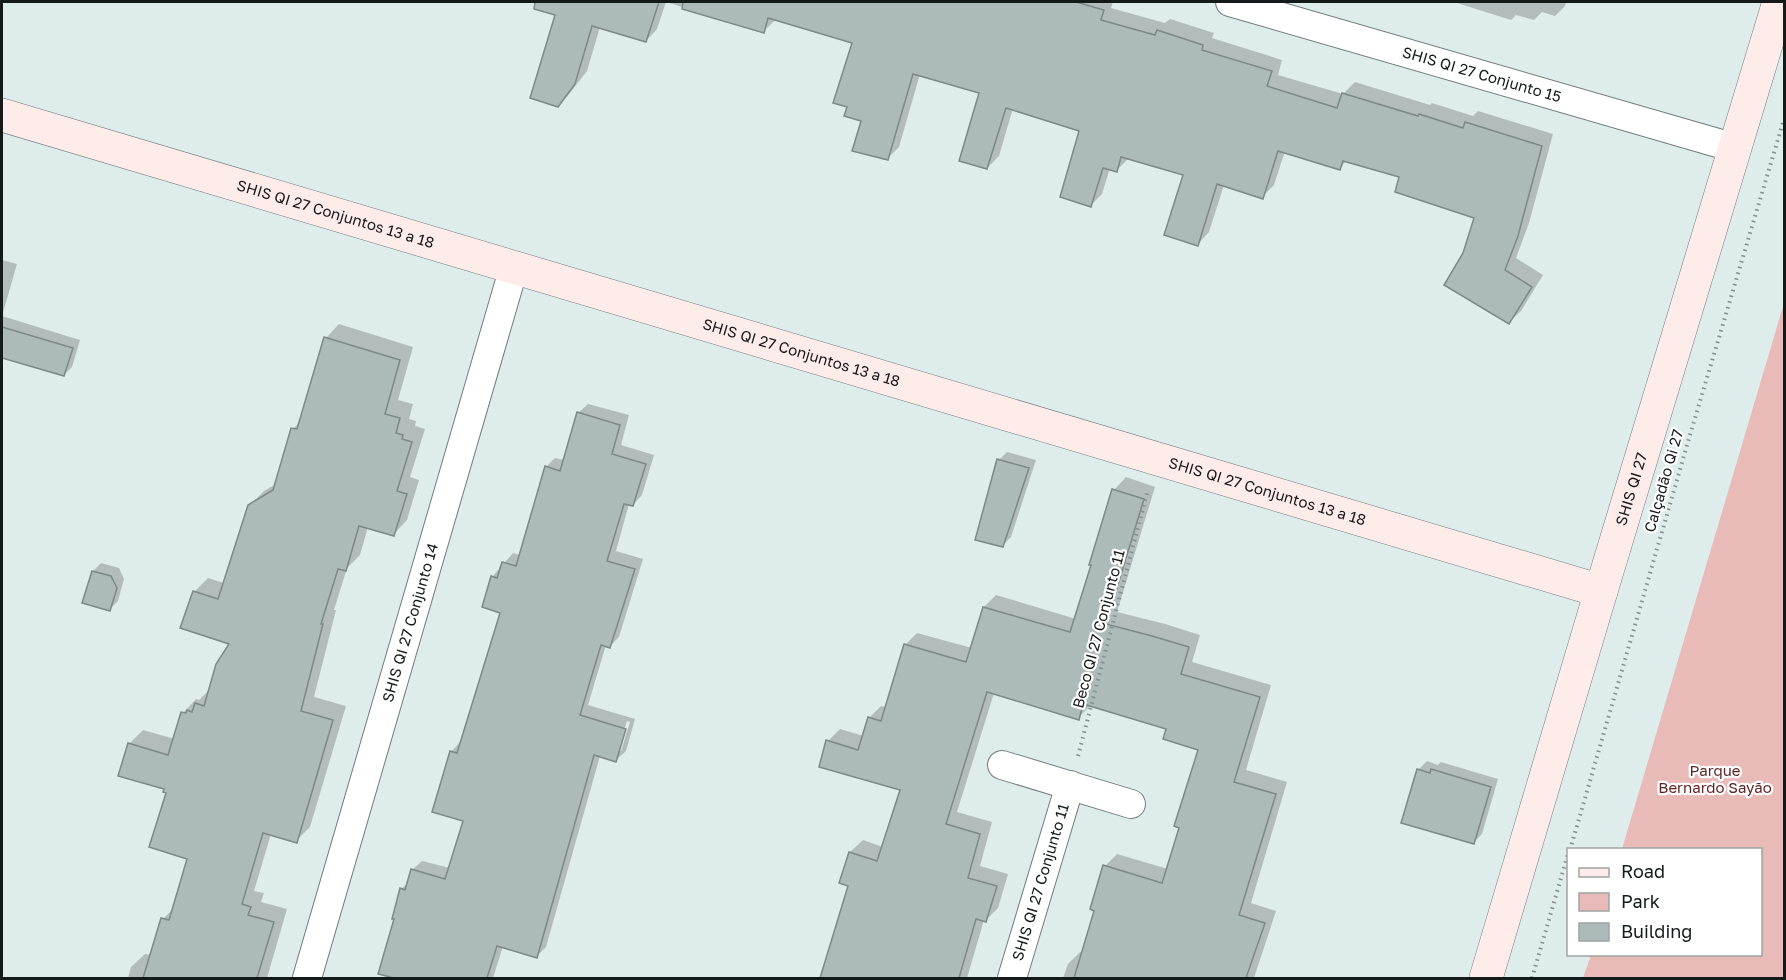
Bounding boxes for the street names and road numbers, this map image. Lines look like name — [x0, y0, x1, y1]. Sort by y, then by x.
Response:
street label: SHIS QI 27 Conjunto 15 — [1400, 42, 1564, 105]
street label: SHIS QI 27 Conjuntos 13 a 18 — [235, 175, 437, 251]
street label: SHIS QI 27 Conjuntos 13 a 18 — [701, 314, 902, 390]
street label: Calçadão Qi 27 — [1640, 427, 1686, 534]
street label: SHIS QI 27 — [1611, 450, 1650, 528]
street label: SHIS QI 27 Conjuntos 13 a 18 — [1167, 453, 1368, 529]
street label: SHIS QI 27 Conjunto 14 — [378, 541, 441, 704]
street label: Beco QI 27 Conjunto 11 — [1068, 547, 1128, 710]
street label: SHIS QI 27 Conjunto 11 — [1008, 801, 1072, 963]

